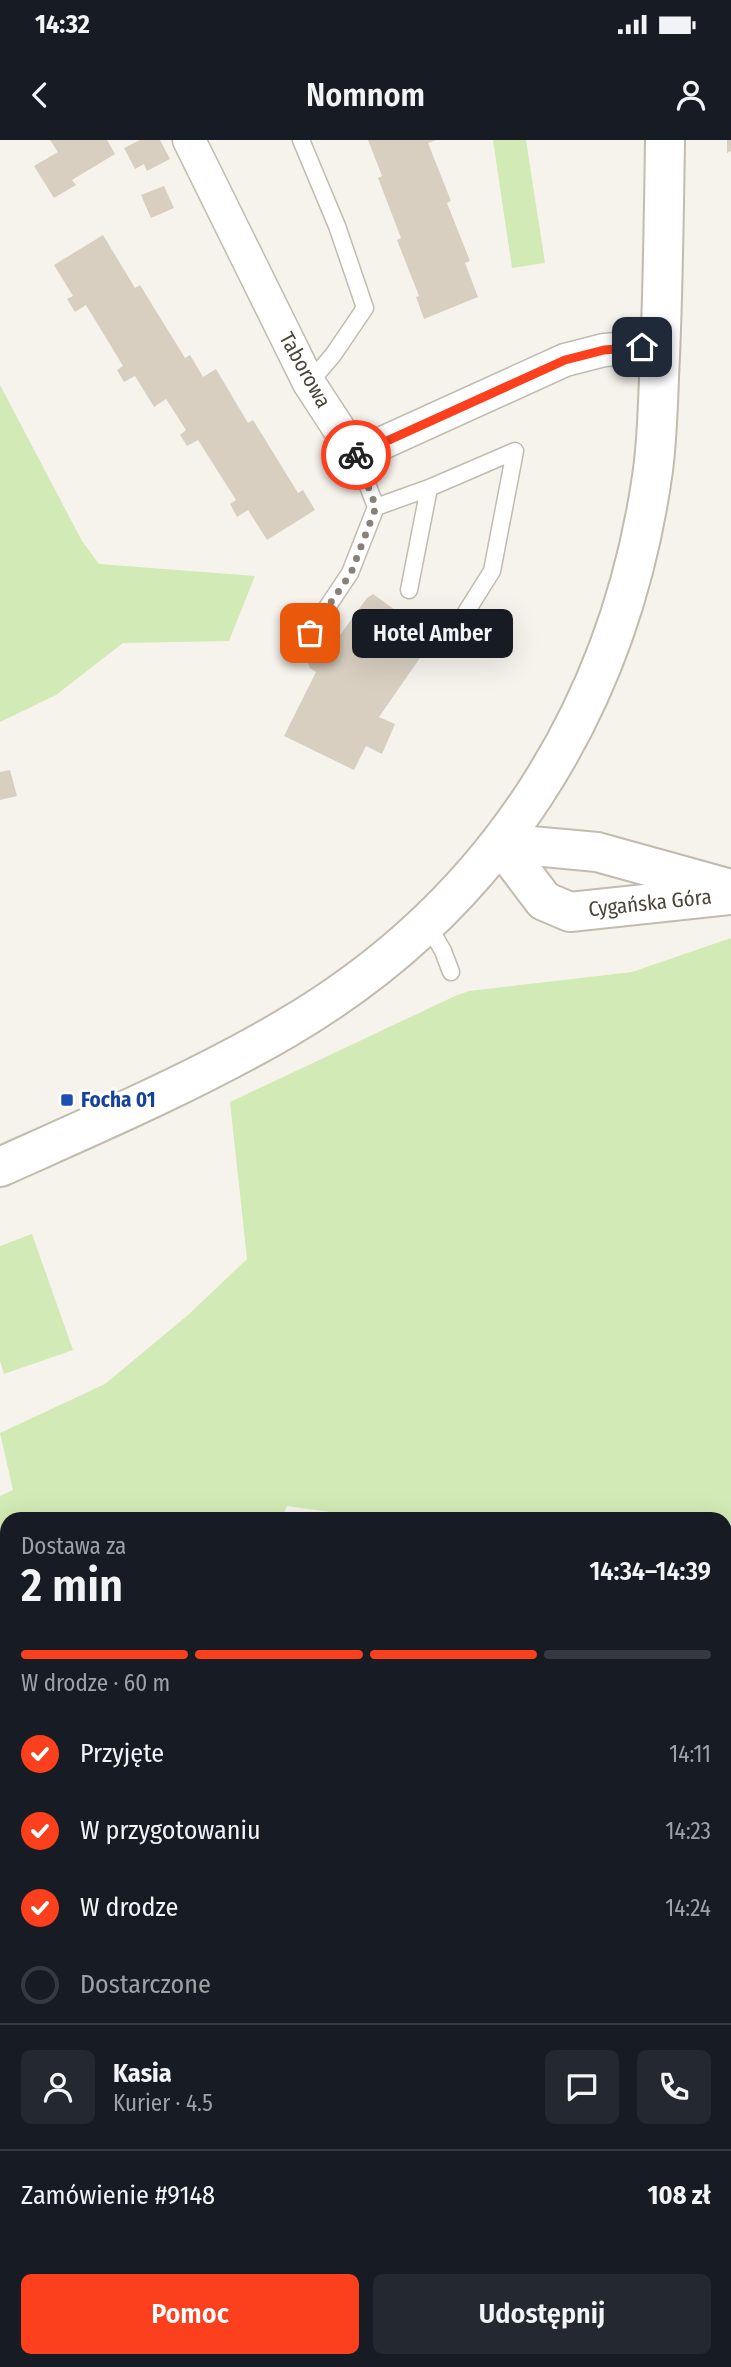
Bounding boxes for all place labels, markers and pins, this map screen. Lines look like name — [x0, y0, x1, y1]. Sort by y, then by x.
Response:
pin — [612, 317, 672, 377]
pin — [280, 603, 340, 663]
callout: Hotel Amber — [352, 608, 513, 658]
place label: Focha 01 — [81, 1087, 156, 1113]
marker: Focha 01 — [59, 1092, 75, 1108]

